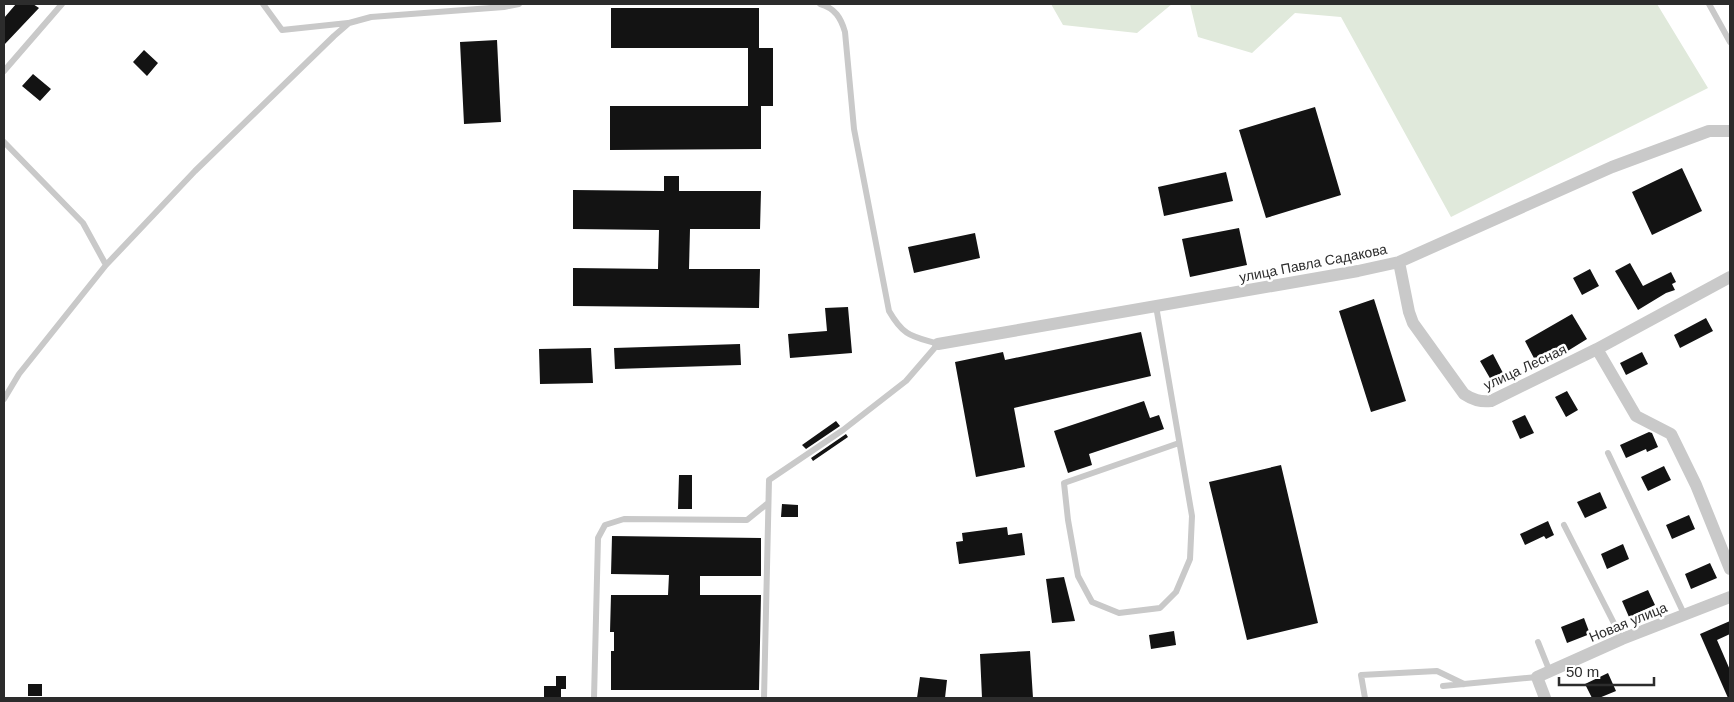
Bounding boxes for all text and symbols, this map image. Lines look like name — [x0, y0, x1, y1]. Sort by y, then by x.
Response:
street label: улица Павла Садакова — [1238, 241, 1389, 285]
street label: улица Лесная — [1481, 341, 1569, 393]
street label: Новая улица — [1587, 599, 1670, 645]
scale bar — [1559, 654, 1654, 686]
text: 50 m — [1566, 663, 1599, 680]

